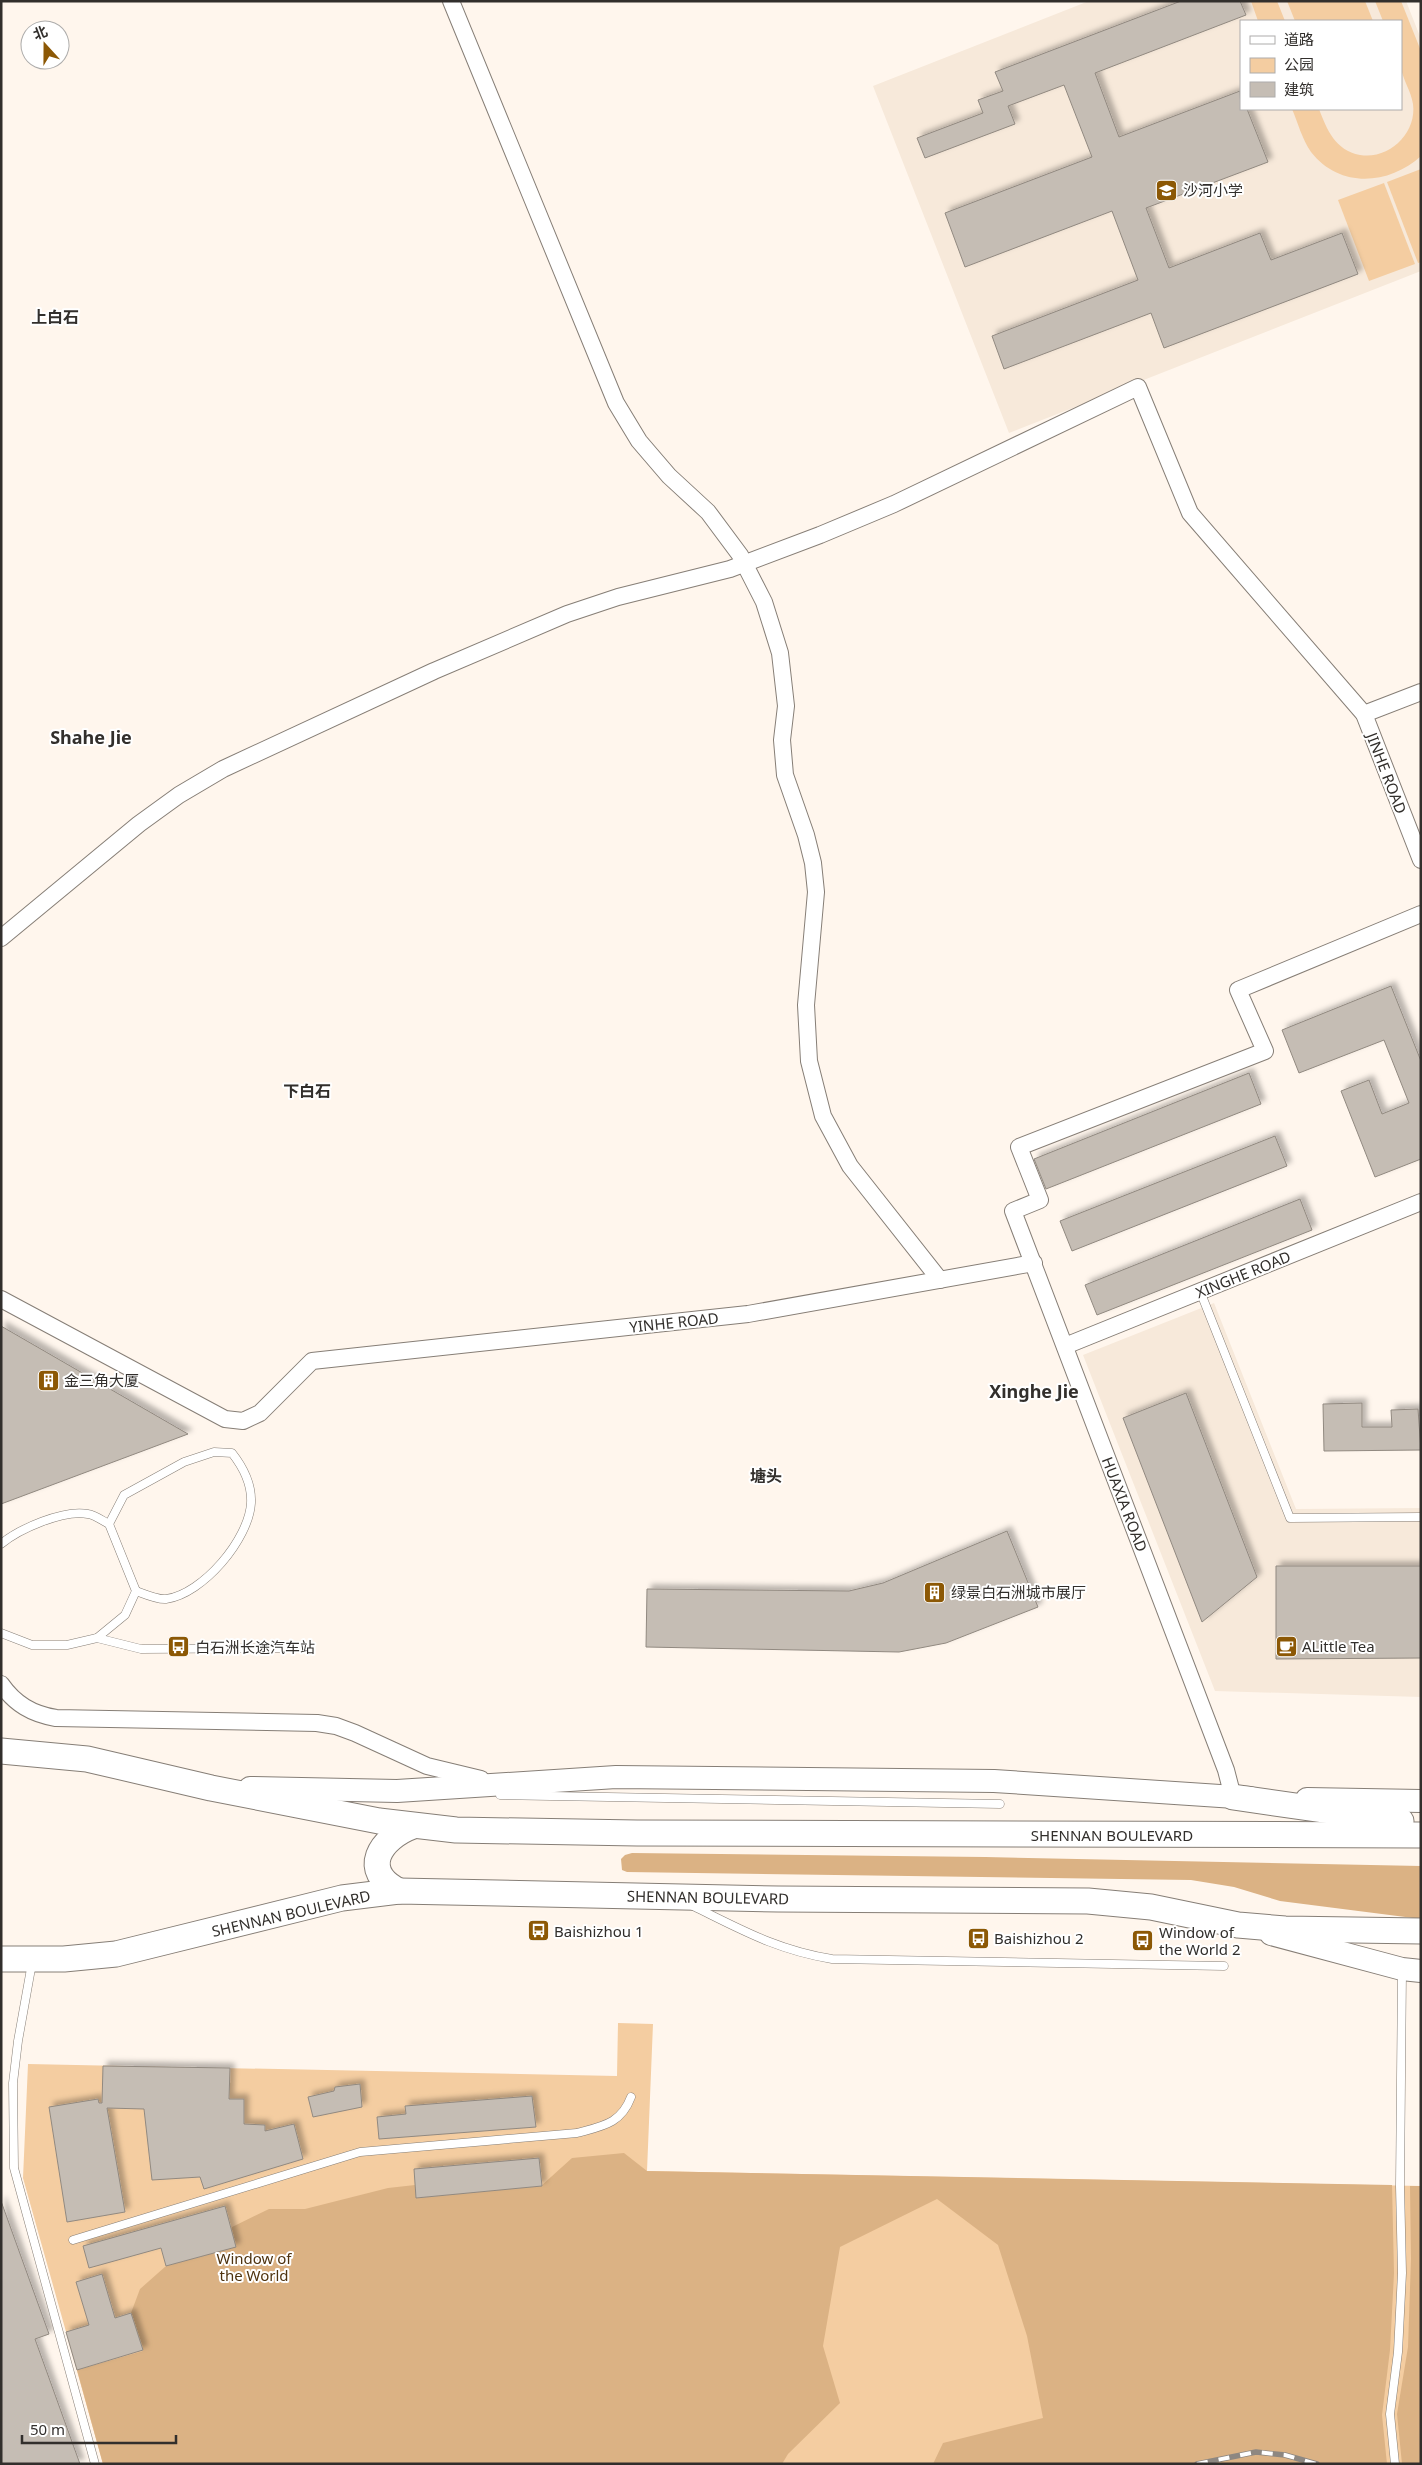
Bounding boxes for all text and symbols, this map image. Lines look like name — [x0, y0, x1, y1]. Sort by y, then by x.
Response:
north arrow — [20, 20, 70, 70]
legend — [1240, 20, 1402, 110]
text: 北 — [30, 21, 50, 44]
text: 道路 — [1284, 29, 1314, 49]
text: 公园 — [1284, 54, 1314, 74]
text: 建筑 — [1284, 79, 1314, 99]
school or university icon: 沙河小学 — [1155, 178, 1179, 202]
place label: 沙河小学 — [1183, 180, 1243, 200]
district label: 上白石 — [31, 306, 79, 328]
district label: Shahe Jie — [50, 725, 132, 749]
street label: JINHE ROAD — [1362, 728, 1412, 816]
district label: 下白石 — [283, 1080, 331, 1102]
street label: XINGHE ROAD — [1193, 1246, 1294, 1302]
street label: YINHE ROAD — [628, 1307, 720, 1337]
building icon: 金三角大厦 — [36, 1368, 60, 1392]
place label: 金三角大厦 — [64, 1370, 139, 1390]
district label: Xinghe Jie — [989, 1379, 1079, 1403]
street label: HUAXIA ROAD — [1098, 1454, 1152, 1554]
district label: 塘头 — [750, 1465, 782, 1487]
building icon: 绿景白石洲城市展厅 — [923, 1580, 947, 1604]
place label: 绿景白石洲城市展厅 — [951, 1582, 1086, 1602]
cafe icon: ALittle Tea — [1274, 1634, 1298, 1658]
bus stop icon: 白石洲长途汽车站 — [167, 1635, 191, 1659]
place label: ALittle Tea — [1302, 1636, 1375, 1656]
place label: 白石洲长途汽车站 — [195, 1637, 315, 1657]
street label: SHENNAN BOULEVARD — [1031, 1825, 1193, 1845]
street label: SHENNAN BOULEVARD — [210, 1885, 372, 1941]
street label: SHENNAN BOULEVARD — [627, 1886, 789, 1908]
bus stop icon: Baishizhou 1 — [526, 1919, 550, 1943]
place label: Baishizhou 1 — [554, 1921, 644, 1941]
place label: Window of the World 2 — [1159, 1922, 1241, 1959]
bus stop icon: Baishizhou 2 — [966, 1926, 990, 1950]
place label: Baishizhou 2 — [994, 1928, 1084, 1948]
bus stop icon: Window of the World 2 — [1131, 1929, 1155, 1953]
park label: Window of the World — [216, 2248, 292, 2285]
scale bar — [22, 2412, 176, 2444]
text: 50 m — [30, 2419, 65, 2439]

